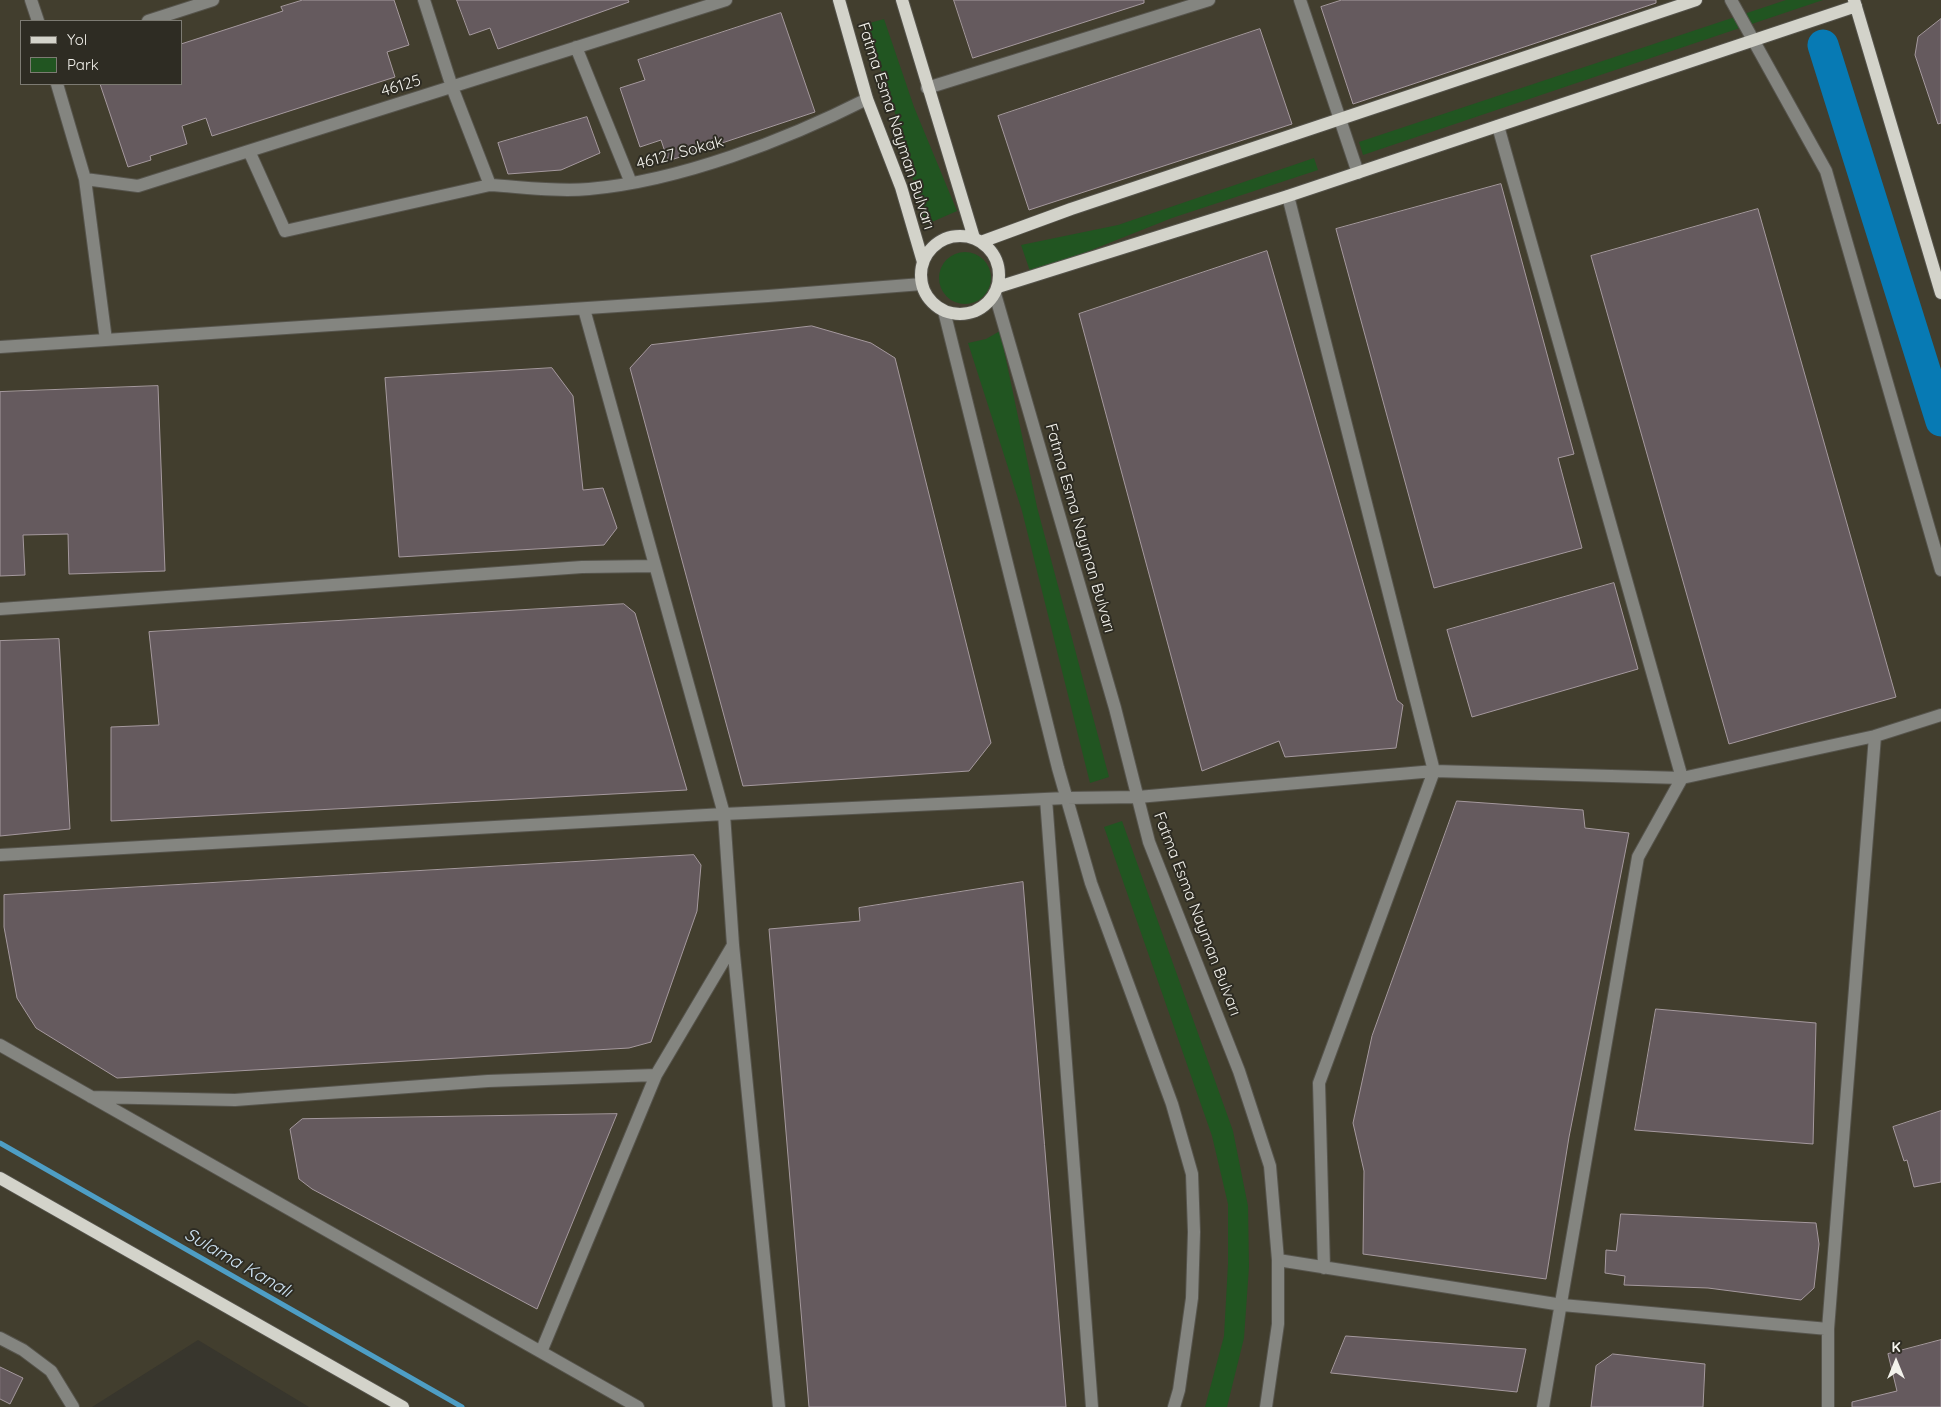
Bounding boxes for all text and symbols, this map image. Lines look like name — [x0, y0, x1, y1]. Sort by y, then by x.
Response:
legend — [20, 20, 182, 85]
street label: Fatma Esma Nayman Bulvarı — [853, 20, 939, 232]
text: Yol — [67, 30, 87, 49]
text: Park — [67, 55, 99, 74]
street label: 46125 — [379, 71, 423, 101]
street label: 46127 Sokak — [634, 132, 726, 174]
street label: Fatma Esma Nayman Bulvarı — [1041, 421, 1119, 635]
street label: Fatma Esma Nayman Bulvarı — [1149, 809, 1245, 1019]
water label: Sulama Kanalı — [181, 1224, 295, 1302]
north arrow — [1871, 1337, 1921, 1387]
text: K — [1891, 1338, 1901, 1356]

